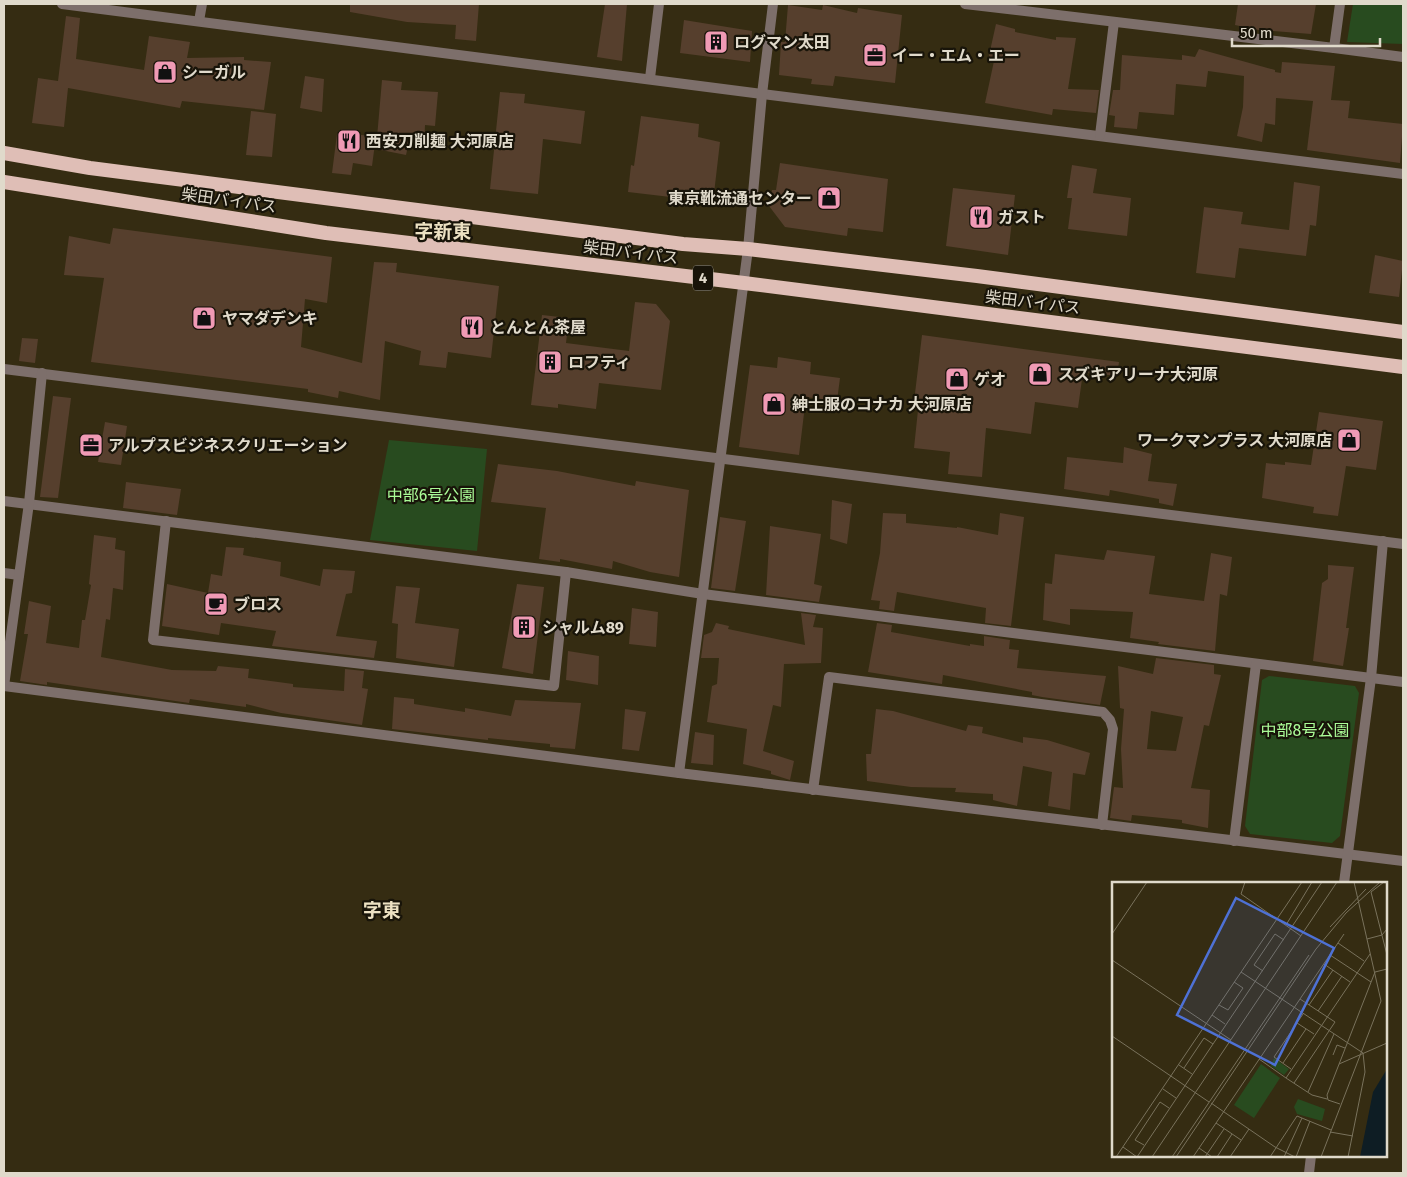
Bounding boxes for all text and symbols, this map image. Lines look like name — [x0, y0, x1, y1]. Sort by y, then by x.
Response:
scale bar — [1232, 15, 1380, 47]
text: 50 m — [1240, 24, 1273, 42]
building icon: ログマン太田 — [703, 29, 729, 55]
place label: ログマン太田 — [734, 33, 830, 52]
office icon: イー・エム・エー — [862, 42, 888, 68]
place label: イー・エム・エー — [892, 46, 1020, 65]
shop icon: シーガル — [152, 59, 178, 85]
place label: シーガル — [182, 63, 246, 82]
restaurant icon: 西安刀削麺 大河原店 — [336, 128, 362, 154]
place label: 西安刀削麺 大河原店 — [366, 132, 514, 151]
street label: 柴田バイパス — [180, 184, 278, 217]
shop icon: 東京靴流通センター — [816, 185, 842, 211]
place label: 東京靴流通センター — [668, 189, 812, 208]
restaurant icon: ガスト — [968, 204, 994, 230]
place label: ガスト — [998, 208, 1046, 227]
district label: 字新東 — [414, 220, 472, 243]
street label: 柴田バイパス — [582, 237, 680, 268]
road number: 4 — [693, 266, 713, 290]
street label: 柴田バイパス — [984, 287, 1082, 318]
shop icon: ヤマダデンキ — [191, 305, 217, 331]
place label: ヤマダデンキ — [222, 309, 318, 328]
restaurant icon: とんとん茶屋 — [459, 314, 485, 340]
place label: とんとん茶屋 — [490, 318, 586, 337]
building icon: ロフティ — [537, 349, 563, 375]
place label: ロフティ — [568, 353, 631, 372]
shop icon: スズキアリーナ大河原 — [1027, 361, 1053, 387]
place label: スズキアリーナ大河原 — [1058, 365, 1218, 384]
shop icon: ゲオ — [944, 366, 970, 392]
place label: ゲオ — [974, 370, 1006, 389]
shop icon: 紳士服のコナカ 大河原店 — [761, 391, 787, 417]
place label: 紳士服のコナカ 大河原店 — [792, 395, 972, 414]
shop icon: ワークマンプラス 大河原店 — [1336, 427, 1362, 453]
place label: ワークマンプラス 大河原店 — [1137, 431, 1332, 450]
office icon: アルプスビジネスクリエーション — [78, 432, 104, 458]
place label: アルプスビジネスクリエーション — [108, 436, 348, 455]
park label: 中部6号公園 — [387, 486, 475, 505]
cafe icon: ブロス — [203, 591, 229, 617]
place label: ブロス — [234, 595, 282, 614]
building icon: シャルム89 — [511, 614, 537, 640]
place label: シャルム89 — [542, 618, 624, 637]
park label: 中部8号公園 — [1261, 721, 1349, 740]
inset map — [1112, 882, 1387, 1157]
district label: 字東 — [363, 899, 401, 922]

